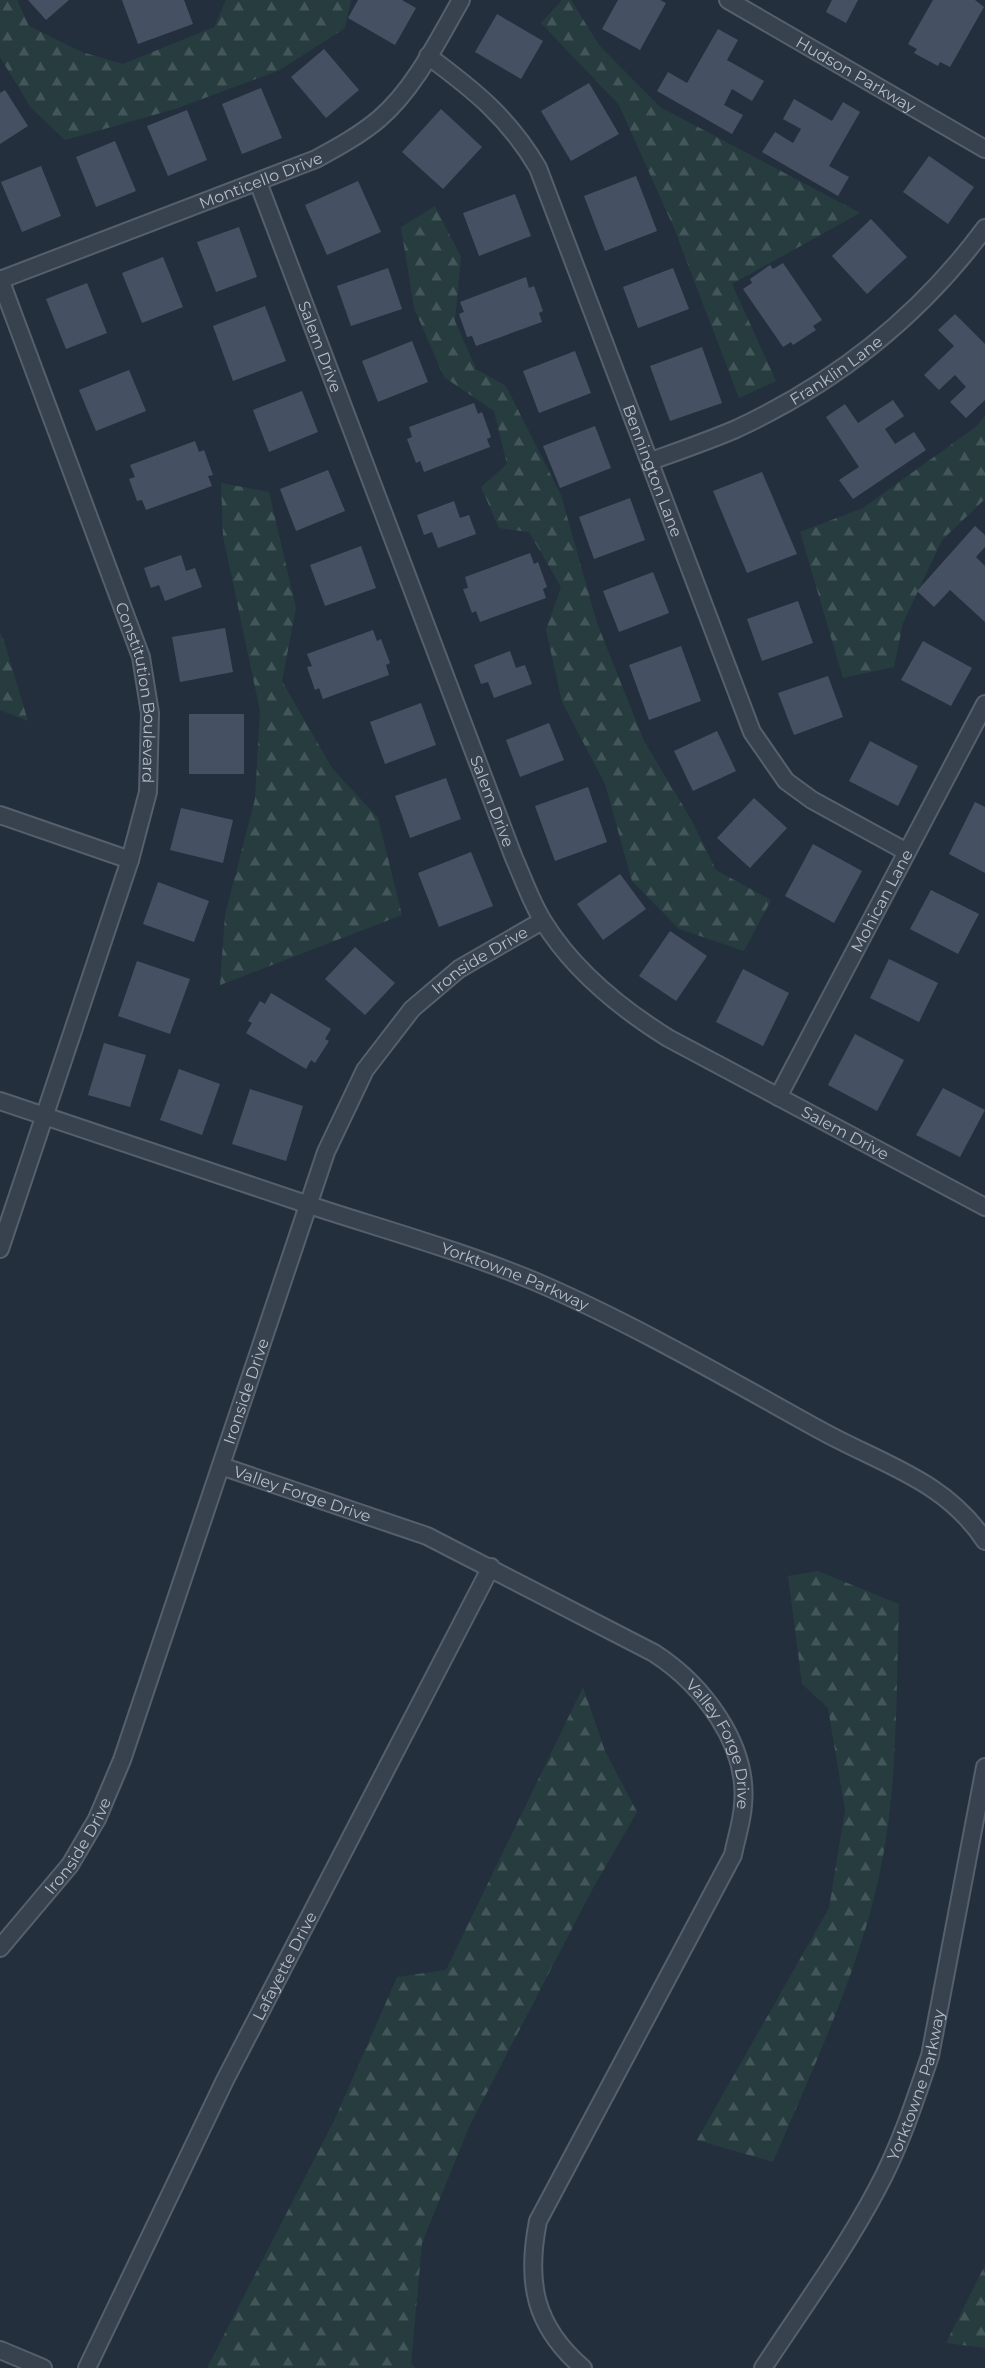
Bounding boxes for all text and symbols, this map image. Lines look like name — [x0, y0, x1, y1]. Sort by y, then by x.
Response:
street label: Hudson Parkway — [793, 33, 919, 117]
street label: Monticello Drive — [196, 148, 326, 213]
street label: Salem Drive — [294, 298, 346, 395]
street label: Franklin Lane — [786, 332, 886, 409]
street label: Bennington Lane — [619, 402, 686, 540]
street label: Constitution Boulevard — [111, 600, 159, 784]
street label: Salem Drive — [466, 753, 518, 850]
street label: Mohican Lane — [847, 846, 917, 955]
street label: Ironside Drive — [428, 922, 531, 998]
street label: Salem Drive — [798, 1102, 892, 1164]
street label: Yorktowne Parkway — [438, 1239, 592, 1315]
street label: Ironside Drive — [220, 1336, 273, 1447]
street label: Valley Forge Drive — [231, 1462, 373, 1526]
street label: Valley Forge Drive — [682, 1675, 753, 1810]
street label: Ironside Drive — [41, 1795, 115, 1898]
street label: Lafayette Drive — [249, 1909, 321, 2024]
street label: Yorktowne Parkway — [883, 2008, 949, 2164]

